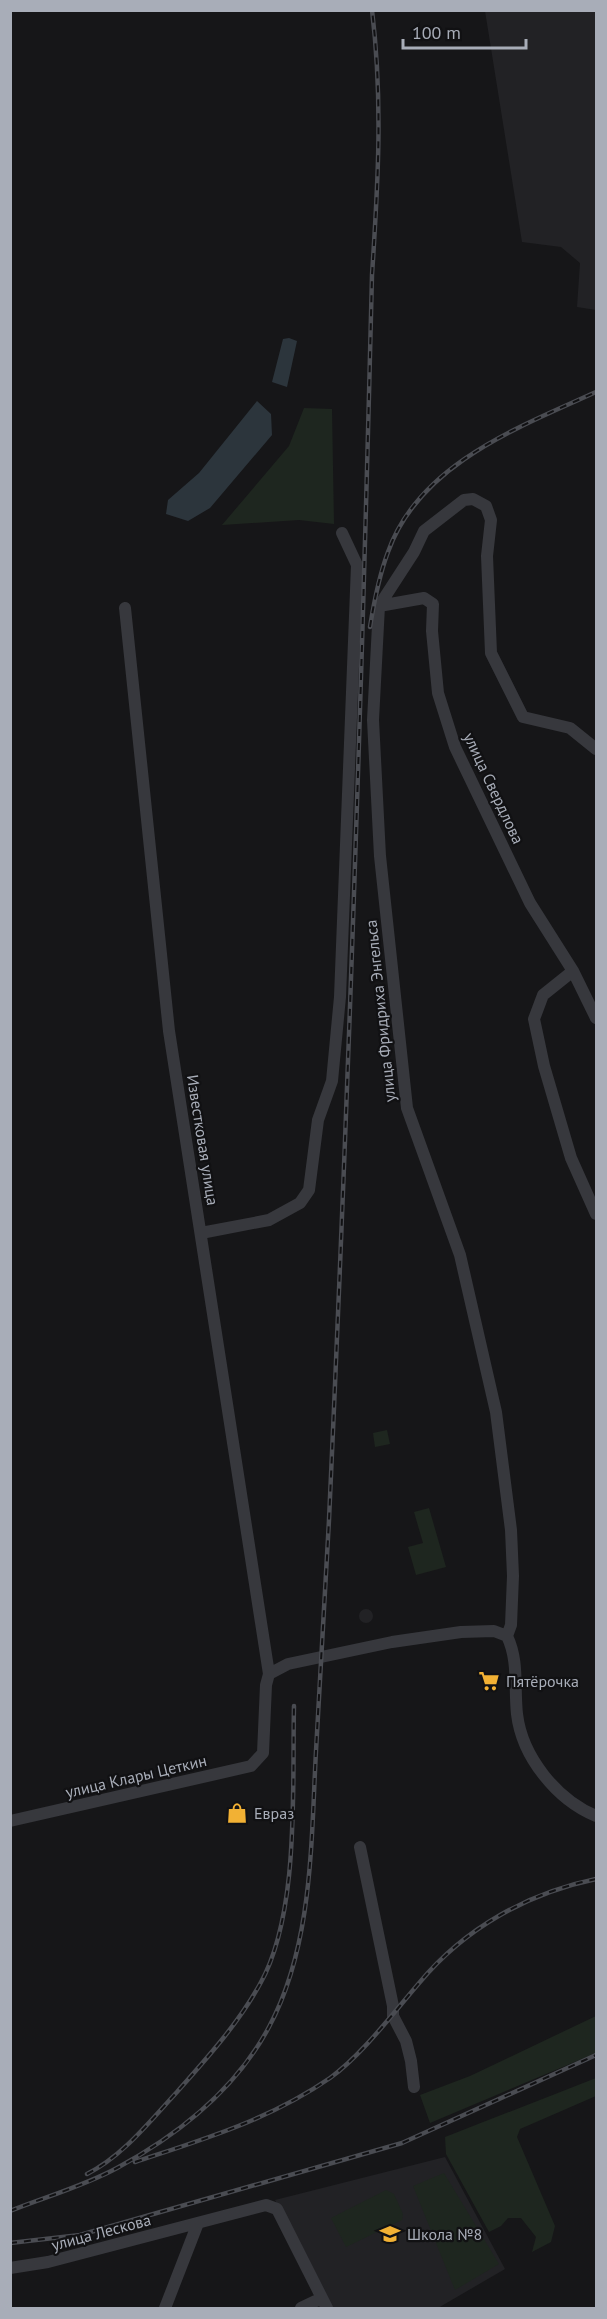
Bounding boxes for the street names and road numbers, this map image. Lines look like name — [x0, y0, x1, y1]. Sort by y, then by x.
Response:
street label: улица Свердлова — [459, 729, 529, 847]
street label: улица Фридриха Энгельса — [360, 919, 400, 1103]
street label: Известковая улица — [183, 1073, 223, 1207]
street label: улица Клары Цеткин — [63, 1750, 209, 1802]
street label: улица Лескова — [49, 2209, 153, 2255]

